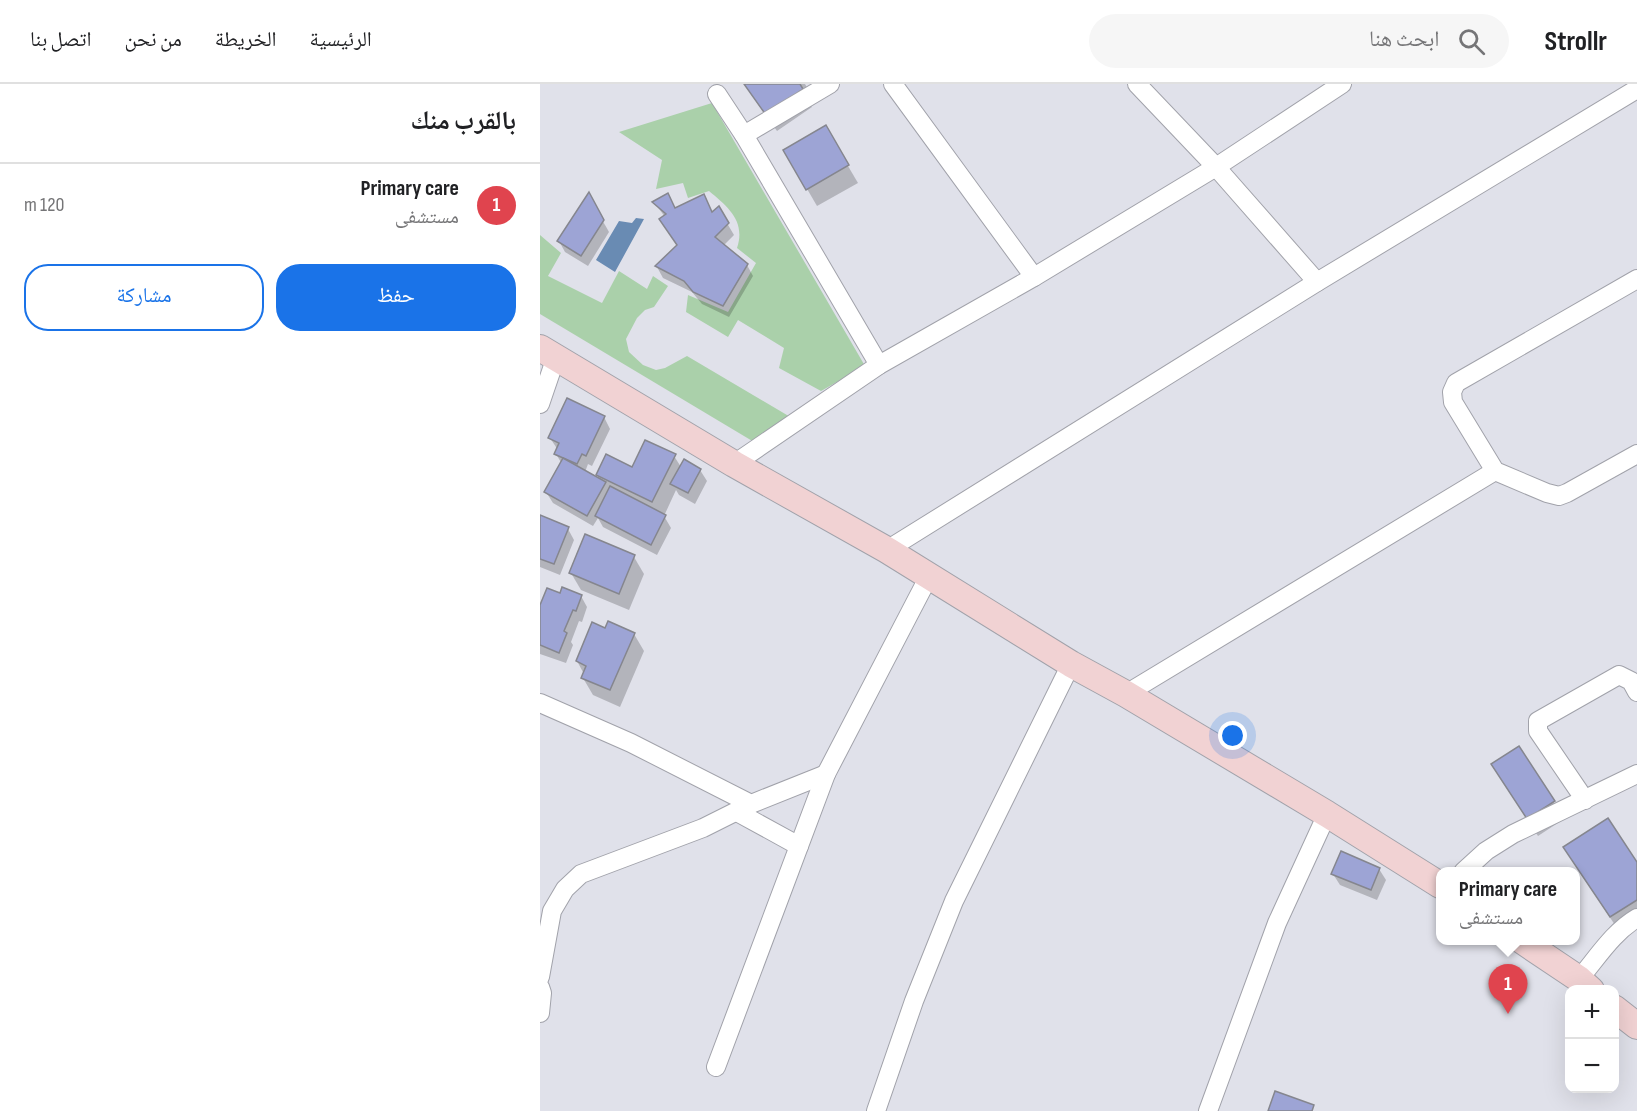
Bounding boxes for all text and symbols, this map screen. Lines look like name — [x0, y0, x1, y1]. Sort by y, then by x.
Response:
search box — [1089, 14, 1509, 68]
icon: search — [1455, 25, 1488, 58]
text: Strollr — [1545, 25, 1607, 58]
text: ابحث هنا — [1369, 26, 1440, 53]
text: اتصل بنا — [30, 27, 92, 52]
text: من نحن — [125, 27, 182, 52]
text: الخريطة — [215, 27, 277, 52]
text: الرئيسية — [310, 27, 372, 52]
text: بالقرب منك — [410, 106, 516, 137]
text: Primary care — [361, 175, 459, 202]
text: 120 m — [24, 193, 64, 217]
text: 1 — [493, 193, 500, 217]
text: مستشفى — [395, 205, 459, 229]
button: مشاركة — [24, 264, 264, 331]
button: حفظ — [276, 264, 516, 331]
your location — [1218, 721, 1247, 750]
popup — [1436, 867, 1580, 945]
text: Primary care — [1459, 876, 1557, 903]
text: مستشفى — [1459, 906, 1523, 930]
pin: 1 — [1488, 964, 1528, 1014]
map controls — [1565, 985, 1619, 1093]
button: + — [1565, 985, 1619, 1039]
button: − — [1565, 1039, 1619, 1093]

